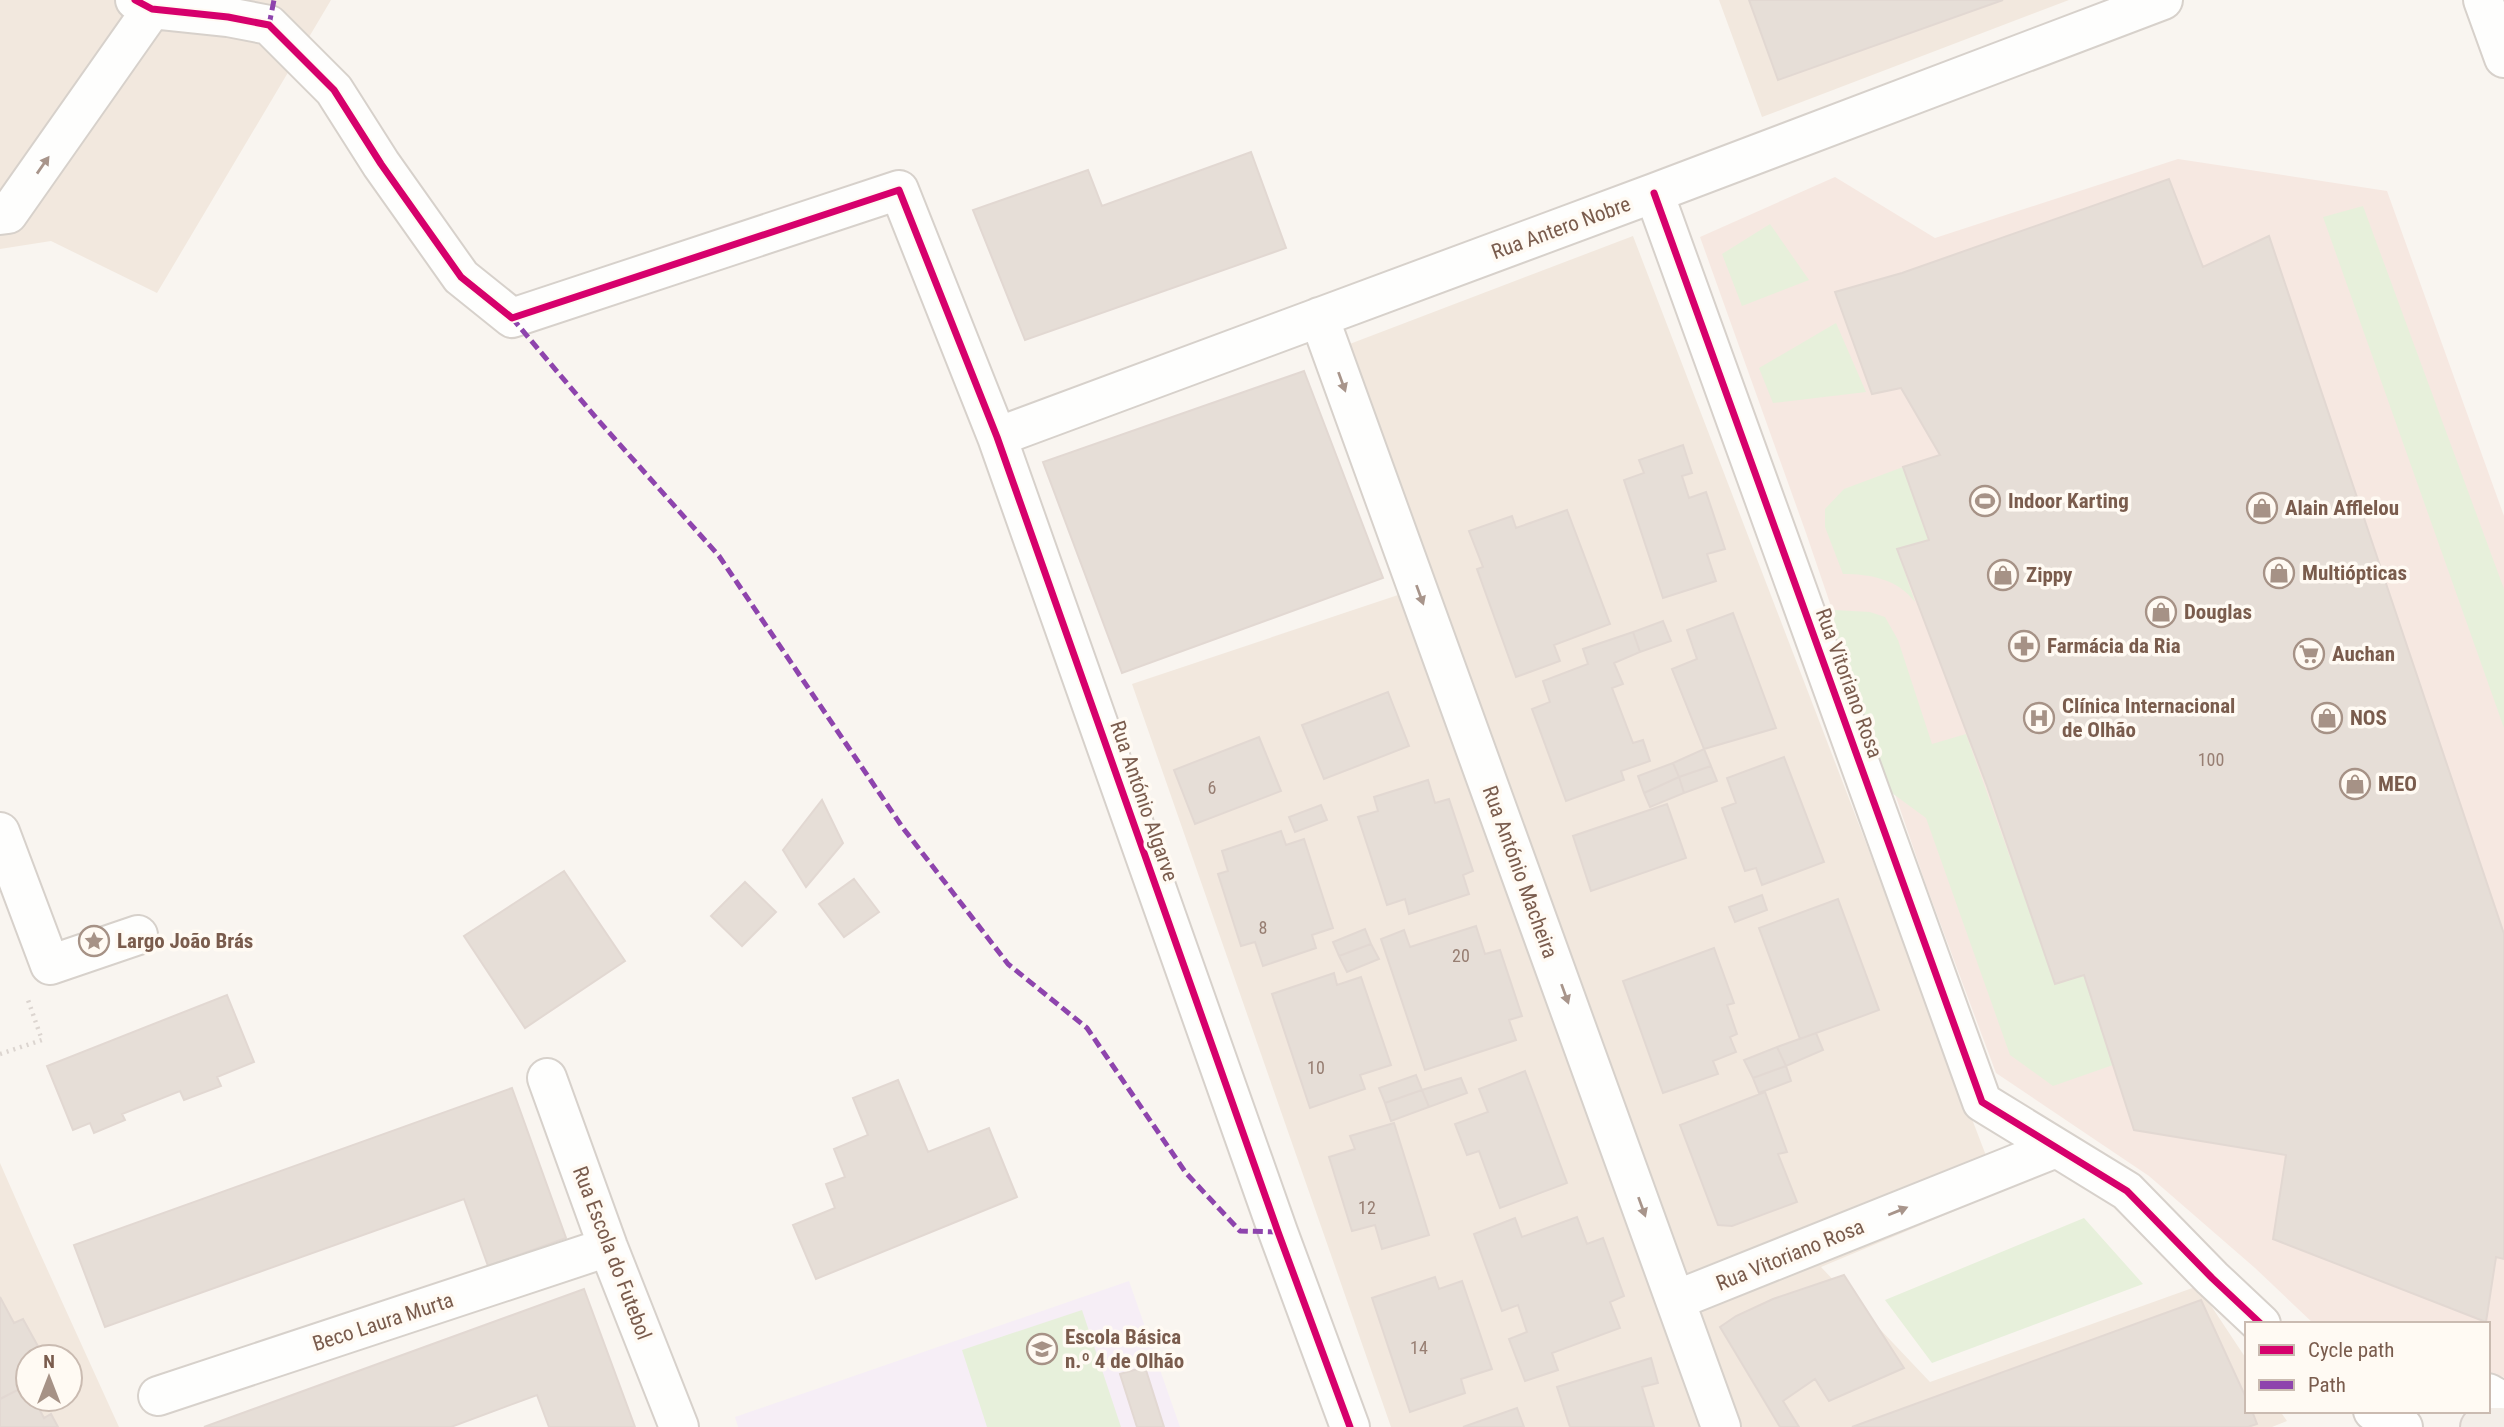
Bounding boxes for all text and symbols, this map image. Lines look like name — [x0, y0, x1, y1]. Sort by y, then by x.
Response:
one-way arrow — [35, 156, 49, 174]
street label: Rua Antero Nobre — [1488, 192, 1634, 264]
one-way arrow — [1337, 371, 1348, 392]
sports icon: Indoor Karting — [1968, 484, 2002, 518]
place label: Indoor Karting — [2008, 489, 2129, 513]
shop icon: Alain Afflelou — [2245, 491, 2279, 525]
place label: Alain Afflelou — [2285, 496, 2399, 520]
shop icon: Multiópticas — [2262, 556, 2296, 590]
shop icon: Zippy — [1986, 558, 2020, 592]
place label: Multiópticas — [2302, 561, 2407, 585]
place label: Zippy — [2026, 563, 2073, 587]
one-way arrow — [1415, 585, 1426, 606]
shop icon: Douglas — [2144, 595, 2178, 629]
place label: Douglas — [2184, 600, 2252, 624]
street label: Rua Vitoriano Rosa — [1811, 605, 1887, 761]
pharmacy icon: Farmácia da Ria — [2007, 629, 2041, 663]
place label: Farmácia da Ria — [2047, 634, 2181, 658]
supermarket icon: Auchan — [2292, 637, 2326, 671]
place label: Auchan — [2332, 642, 2395, 666]
place label: Clínica Internacional de Olhão — [2062, 694, 2235, 742]
hospital icon: Clínica Internacional de Olhão — [2022, 701, 2056, 735]
shop icon: NOS — [2310, 701, 2344, 735]
place label: NOS — [2350, 706, 2387, 730]
street label: Rua António Algarve — [1105, 718, 1183, 884]
house number: 100 — [2198, 749, 2224, 770]
shop icon: MEO — [2338, 767, 2372, 801]
place label: MEO — [2378, 772, 2417, 796]
house number: 6 — [1208, 777, 1216, 798]
street label: Rua António Macheira — [1478, 782, 1562, 962]
house number: 8 — [1259, 917, 1267, 938]
place icon: Largo João Brás — [77, 924, 111, 958]
place label: Largo João Brás — [117, 929, 253, 953]
house number: 20 — [1452, 945, 1470, 966]
one-way arrow — [1559, 983, 1570, 1004]
house number: 10 — [1307, 1057, 1325, 1078]
street label: Rua Escola do Futebol — [568, 1163, 656, 1343]
house number: 12 — [1358, 1197, 1376, 1218]
one-way arrow — [1637, 1197, 1648, 1218]
one-way arrow — [1888, 1205, 1909, 1216]
street label: Rua Vitoriano Rosa — [1713, 1214, 1867, 1296]
street label: Beco Laura Murta — [310, 1288, 456, 1356]
legend — [2245, 1322, 2490, 1413]
place label: Escola Básica n.º 4 de Olhão — [1065, 1325, 1184, 1373]
school or university icon: Escola Básica n.º 4 de Olhão — [1025, 1332, 1059, 1366]
house number: 14 — [1410, 1337, 1428, 1358]
text: Cycle path — [2308, 1338, 2394, 1362]
north arrow — [14, 1343, 84, 1413]
text: N — [43, 1350, 55, 1373]
text: Path — [2308, 1373, 2346, 1397]

